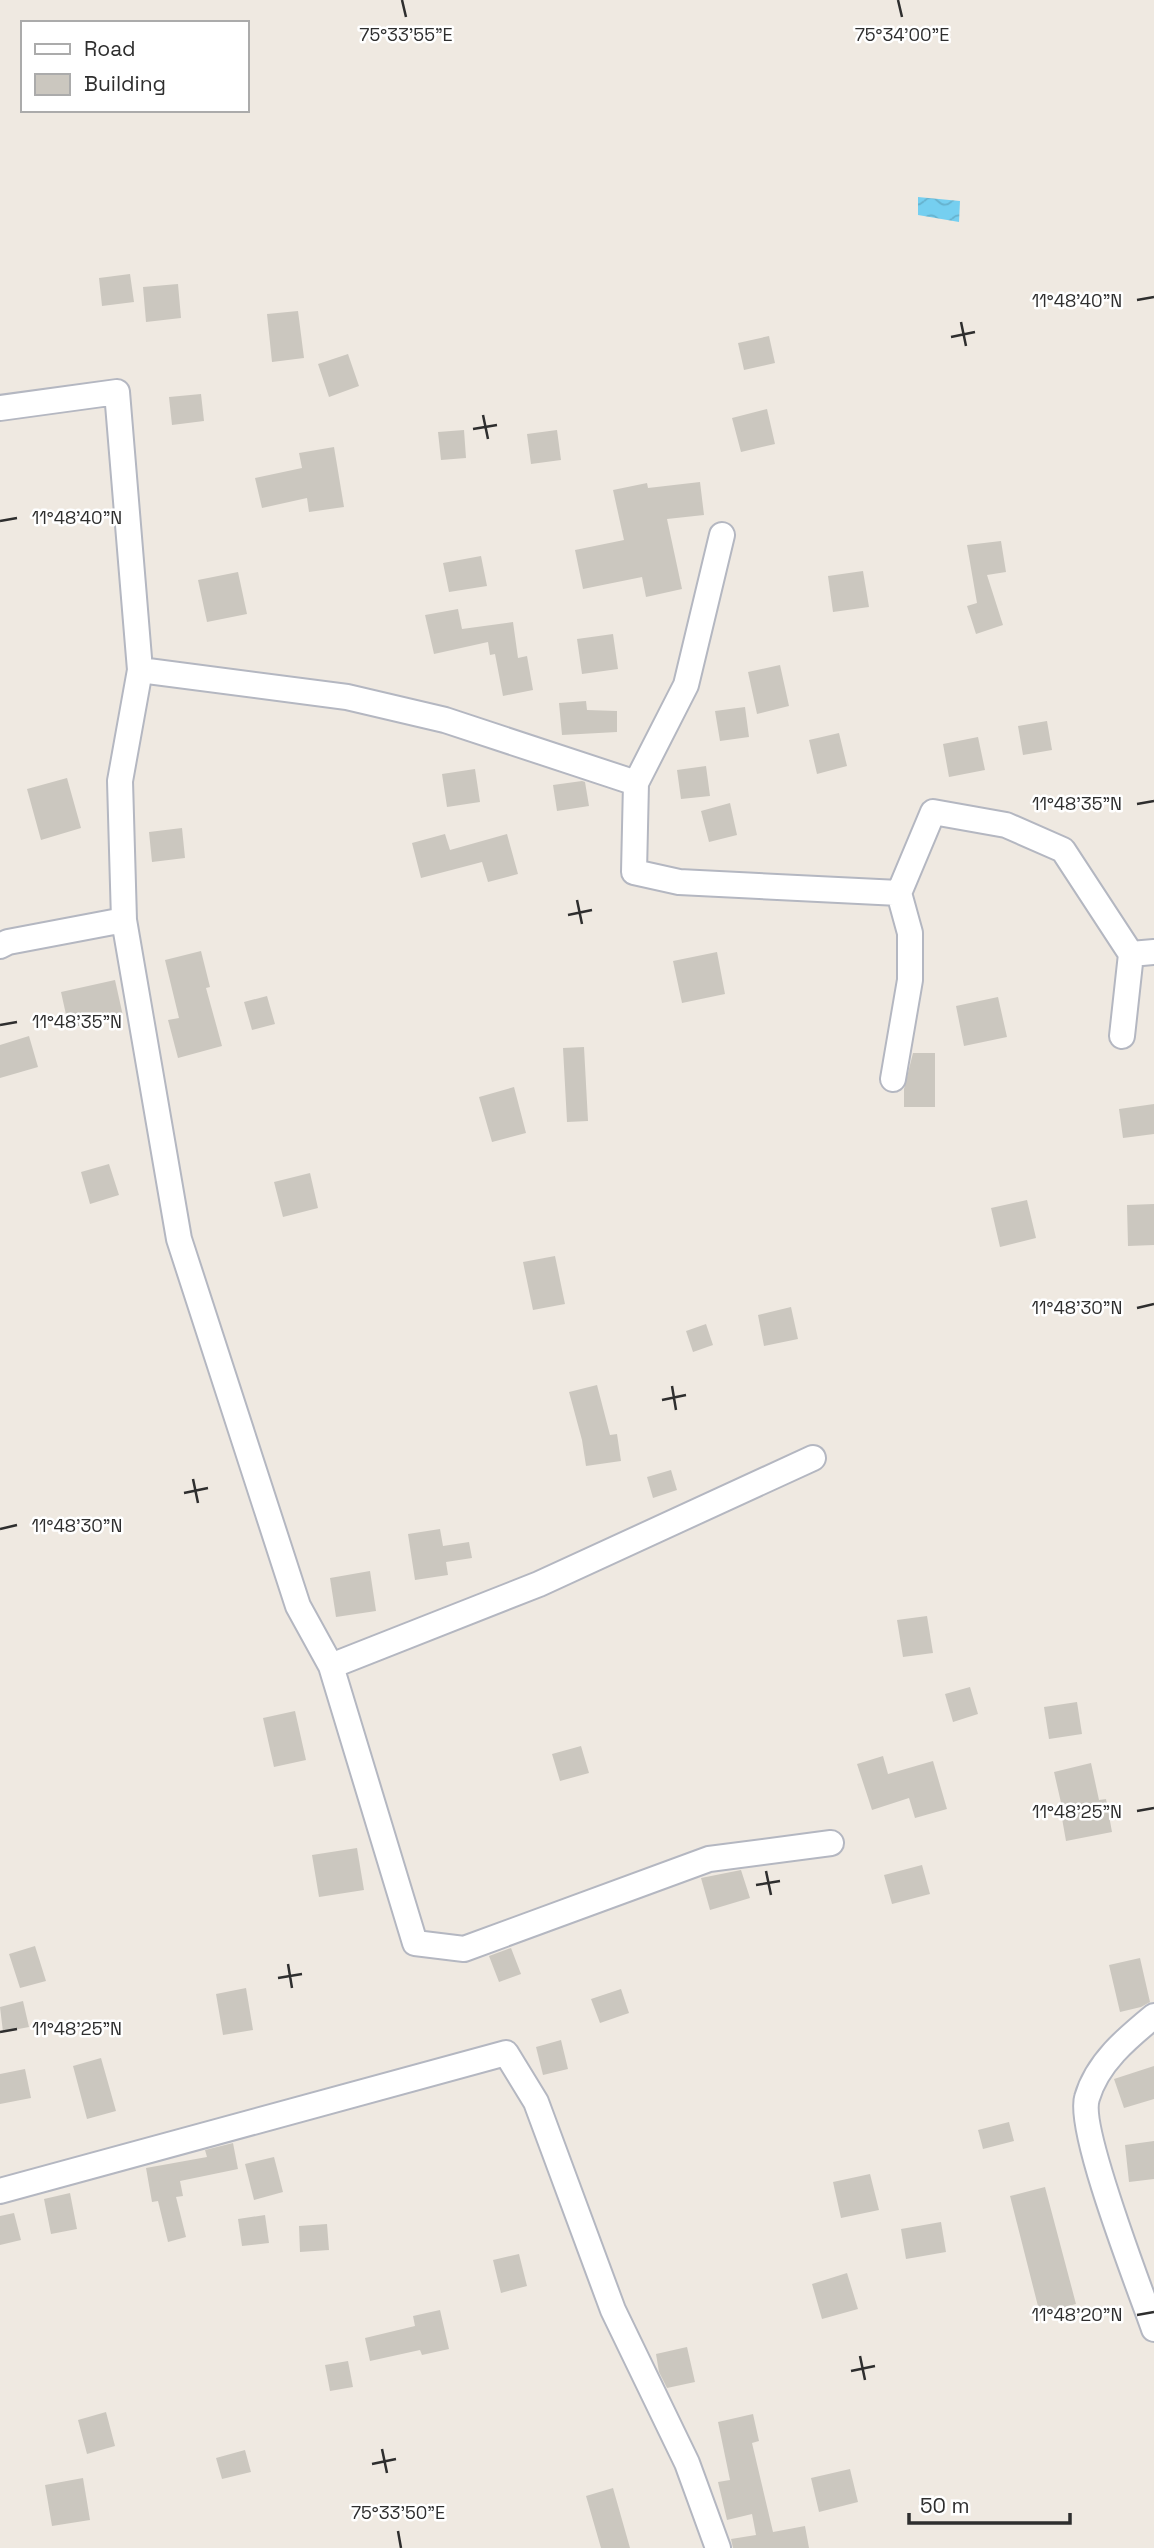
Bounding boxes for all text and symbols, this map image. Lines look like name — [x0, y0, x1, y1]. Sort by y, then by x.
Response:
legend — [21, 21, 248, 112]
text: 75°33'55"E — [359, 23, 453, 46]
text: 75°34'00"E — [855, 23, 949, 46]
text: Road — [84, 35, 136, 62]
text: Building — [84, 70, 166, 97]
text: 11°48'40"N — [1032, 289, 1122, 312]
text: 11°48'40"N — [32, 506, 122, 529]
text: 11°48'35"N — [1032, 792, 1122, 815]
text: 11°48'35"N — [32, 1010, 122, 1033]
text: 11°48'30"N — [1032, 1296, 1122, 1319]
text: 11°48'30"N — [32, 1514, 122, 1537]
text: 11°48'25"N — [1032, 1800, 1122, 1823]
text: 11°48'25"N — [32, 2017, 122, 2040]
text: 11°48'20"N — [1032, 2303, 1122, 2326]
scale bar — [909, 2482, 1070, 2526]
text: 50 m — [920, 2492, 970, 2519]
text: 75°33'50"E — [351, 2501, 445, 2524]

